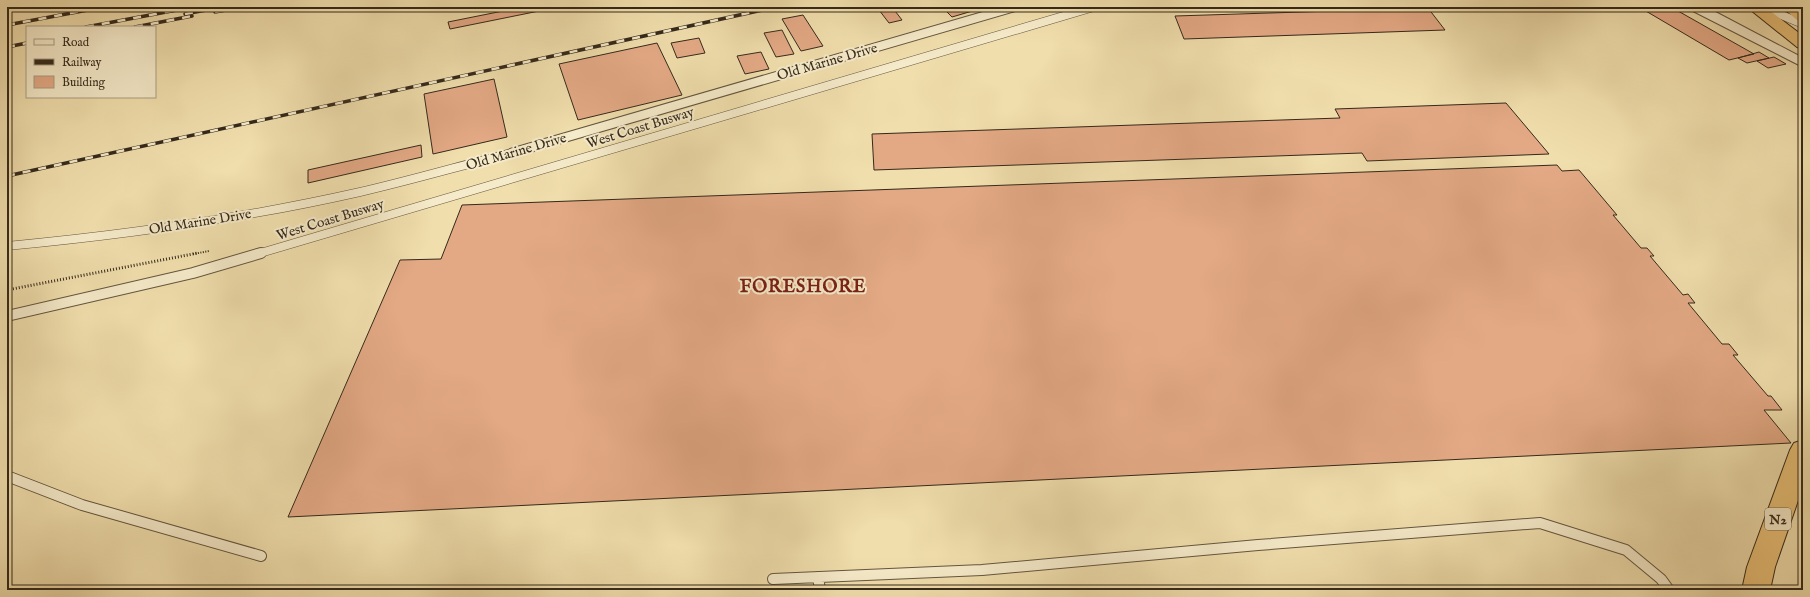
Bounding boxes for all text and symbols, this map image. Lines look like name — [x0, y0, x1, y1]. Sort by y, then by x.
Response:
legend — [26, 26, 156, 98]
text: Road — [62, 35, 90, 50]
street label: Old Marine Drive — [775, 39, 880, 85]
text: Railway — [62, 55, 101, 70]
text: Building — [62, 75, 106, 90]
street label: West Coast Busway — [584, 103, 696, 153]
street label: Old Marine Drive — [464, 129, 569, 175]
street label: West Coast Busway — [274, 195, 386, 245]
street label: Old Marine Drive — [148, 205, 253, 239]
district label: FORESHORE — [740, 276, 866, 299]
road number: N2 — [1765, 508, 1791, 530]

